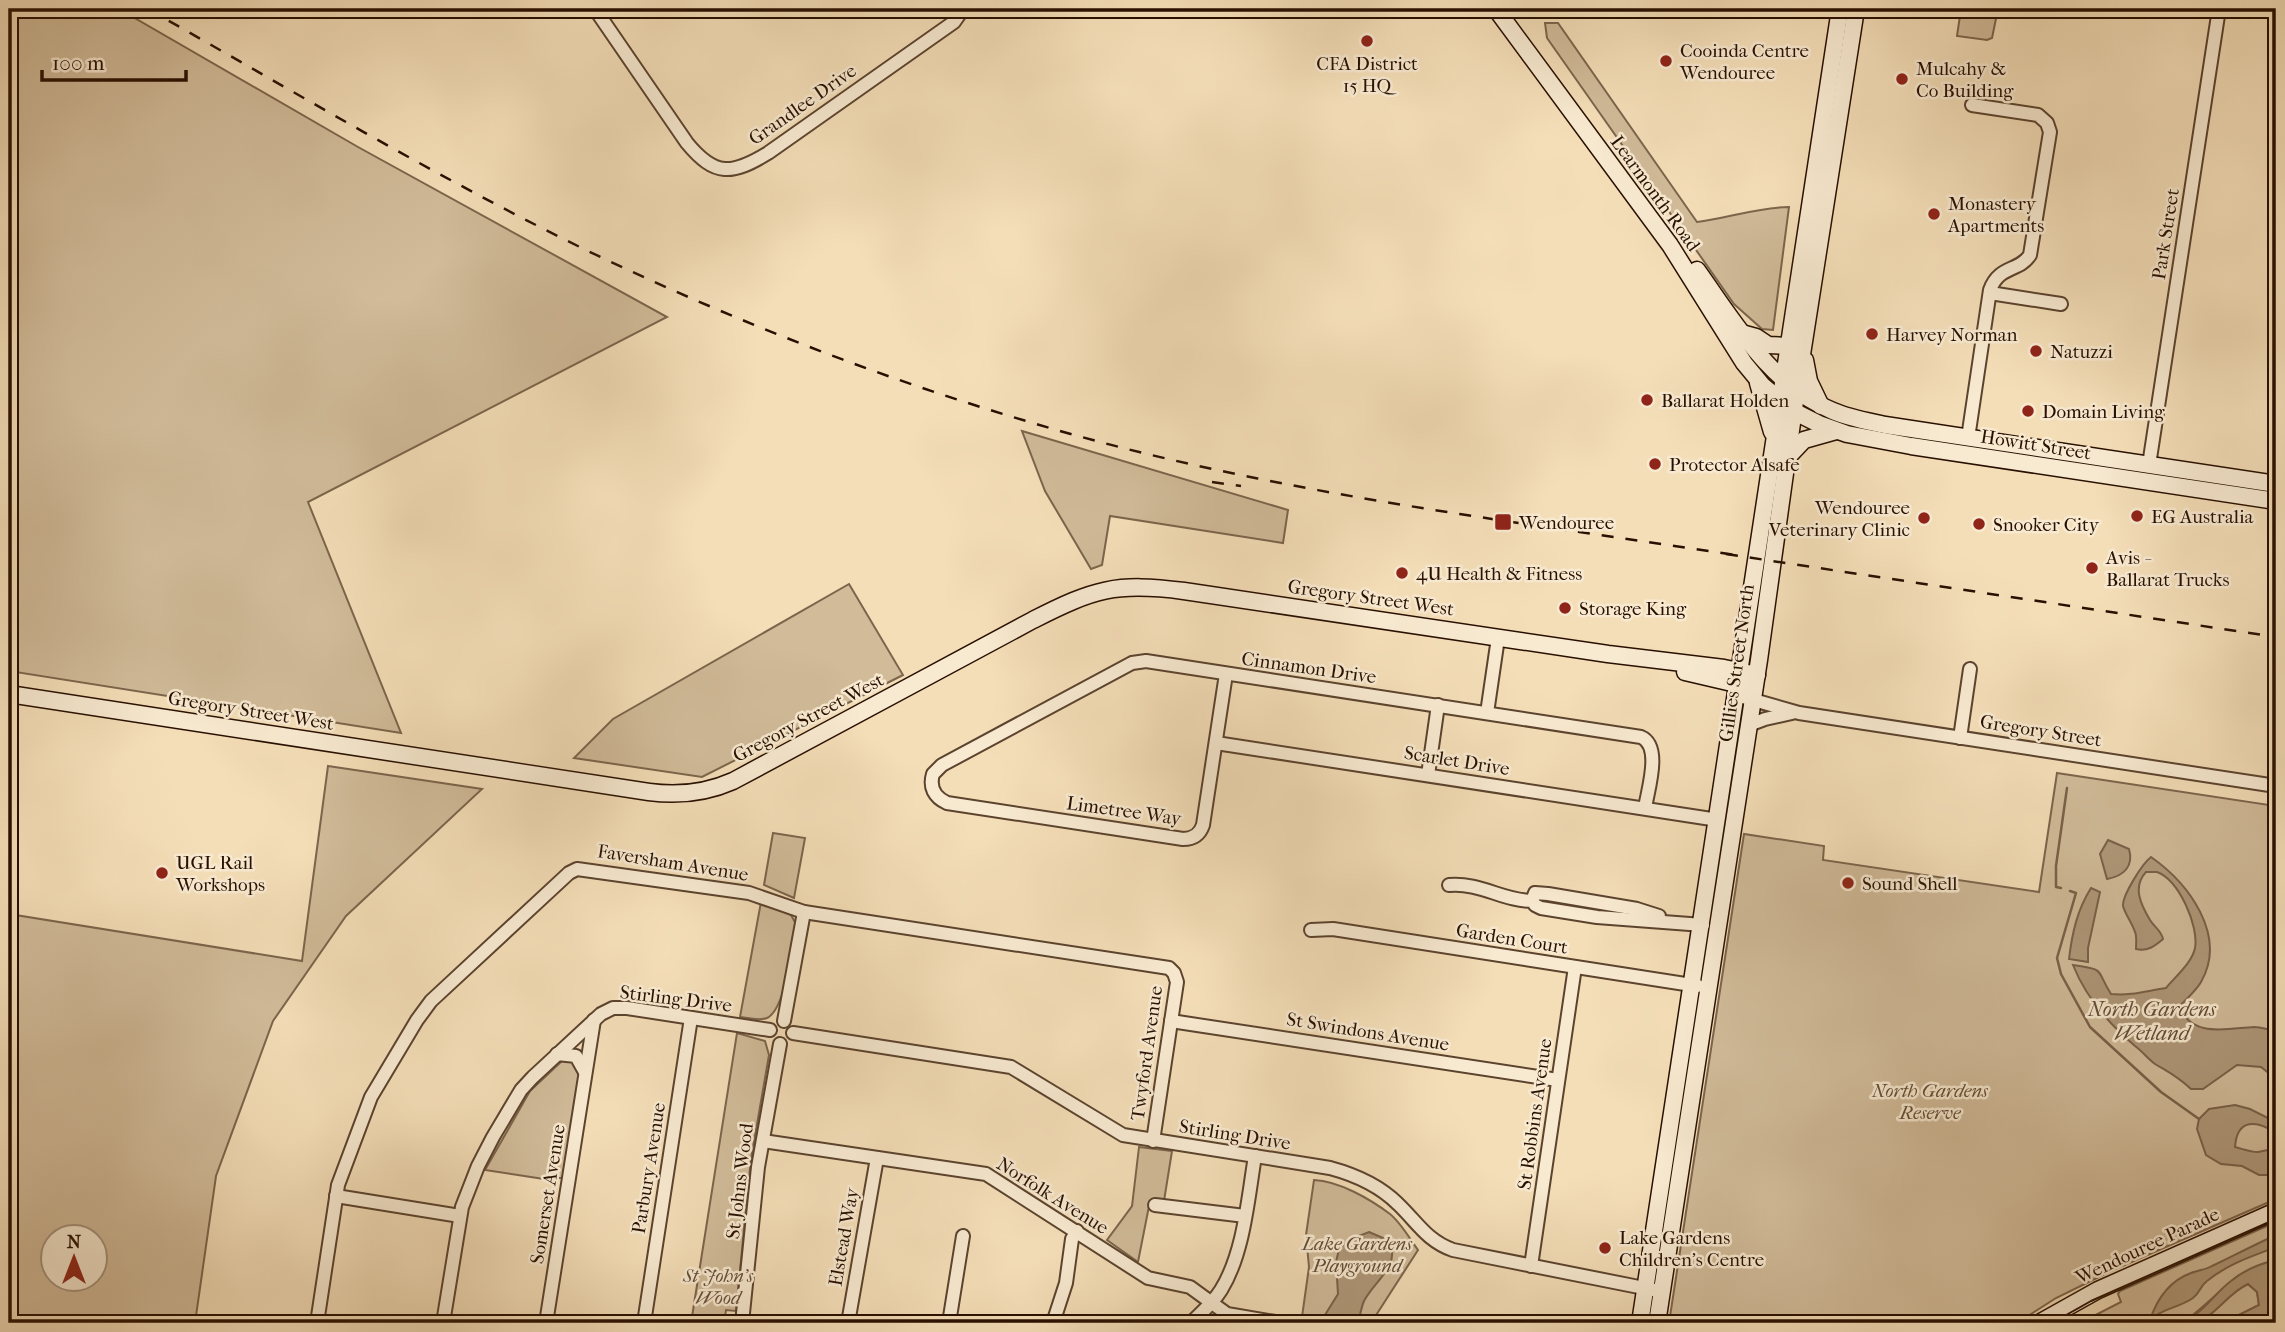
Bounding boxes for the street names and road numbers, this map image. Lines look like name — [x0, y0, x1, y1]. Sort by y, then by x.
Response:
street label: Grandlee Drive — [745, 60, 860, 150]
street label: Learmonth Road — [1606, 131, 1705, 256]
street label: Park Street — [2148, 187, 2184, 281]
street label: Howitt Street — [1979, 425, 2093, 465]
street label: Gregory Street West — [1286, 575, 1456, 621]
street label: Gillies Street North — [1715, 583, 1759, 743]
street label: Cinnamon Drive — [1240, 648, 1378, 688]
street label: Gregory Street West — [729, 669, 888, 767]
street label: Gregory Street West — [166, 687, 335, 735]
street label: Gregory Street — [1978, 711, 2103, 751]
street label: Scarlet Drive — [1402, 742, 1511, 780]
street label: Limetree Way — [1065, 792, 1184, 830]
street label: Faversham Avenue — [596, 840, 750, 886]
street label: Garden Court — [1454, 919, 1570, 959]
street label: Stirling Drive — [619, 981, 733, 1017]
street label: Twyford Avenue — [1127, 984, 1167, 1122]
street label: St Swindons Avenue — [1285, 1008, 1451, 1056]
street label: St Robbins Avenue — [1513, 1037, 1556, 1191]
street label: Parbury Avenue — [628, 1101, 670, 1235]
street label: Stirling Drive — [1177, 1115, 1292, 1155]
street label: St Johns Wood — [722, 1121, 758, 1240]
street label: Somerset Avenue — [526, 1123, 570, 1266]
street label: Norfolk Avenue — [993, 1153, 1112, 1239]
street label: Elstead Way — [825, 1186, 864, 1288]
street label: Wendouree Parade — [2071, 1203, 2223, 1289]

